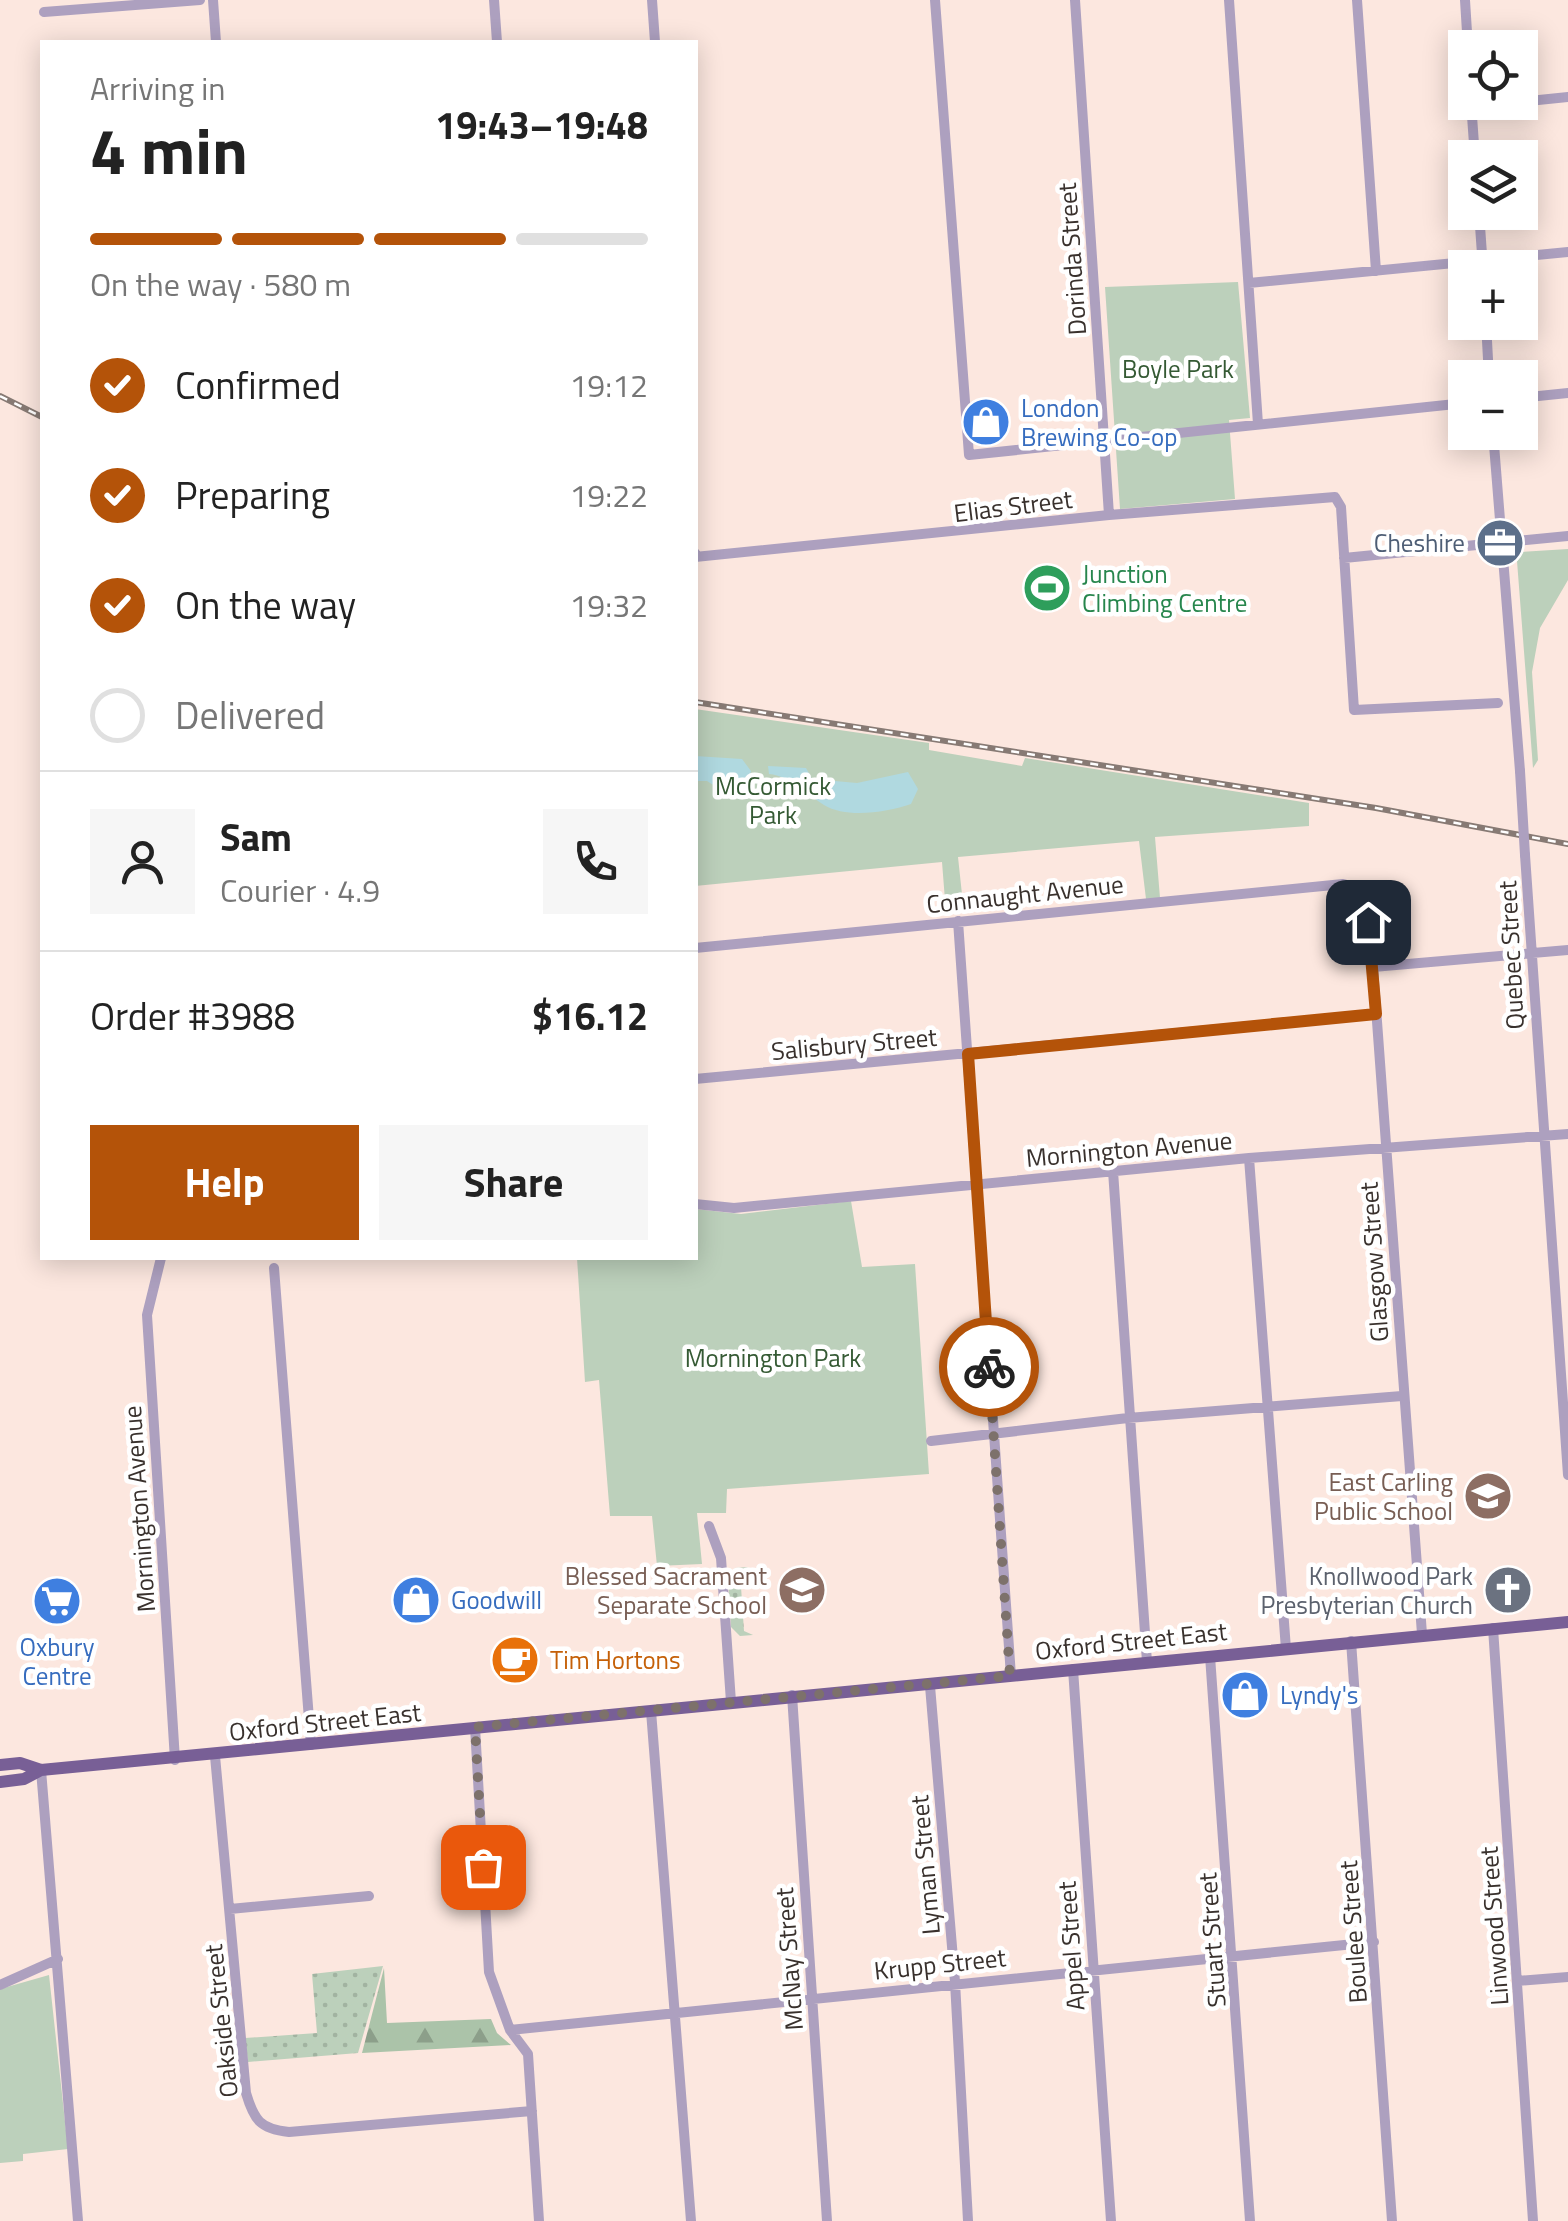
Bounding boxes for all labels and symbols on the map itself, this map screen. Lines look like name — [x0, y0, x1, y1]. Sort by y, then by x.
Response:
street label: Dorinda Street — [1048, 181, 1096, 336]
park label: Boyle Park — [1122, 350, 1234, 388]
place label: London Brewing Co-op — [1021, 389, 1177, 456]
shop icon: London Brewing Co-op — [960, 396, 1012, 448]
street label: Elias Street — [952, 480, 1075, 532]
office icon: Cheshire — [1474, 517, 1526, 569]
place label: Cheshire — [1374, 524, 1465, 562]
place label: Junction Climbing Centre — [1082, 555, 1247, 622]
sports icon: Junction Climbing Centre — [1021, 562, 1073, 614]
park label: McCormick Park — [715, 767, 831, 834]
street label: Connaught Avenue — [925, 865, 1125, 923]
street label: Quebec Street — [1488, 879, 1534, 1030]
pin — [1326, 880, 1411, 965]
street label: Salisbury Street — [770, 1018, 939, 1070]
street label: Mornington Avenue — [1024, 1121, 1234, 1177]
street label: Glasgow Street — [1349, 1181, 1399, 1343]
courier — [939, 1317, 1039, 1417]
park label: Mornington Park — [685, 1339, 861, 1377]
street label: Mornington Avenue — [113, 1404, 165, 1614]
place label: East Carling Public School — [1314, 1463, 1453, 1530]
school or university icon: East Carling Public School — [1462, 1470, 1514, 1522]
place label: Blessed Sacrament Separate School — [565, 1557, 767, 1624]
place label: Knollwood Park Presbyterian Church — [1261, 1557, 1473, 1624]
school or university icon: Blessed Sacrament Separate School — [776, 1564, 828, 1616]
church icon: Knollwood Park Presbyterian Church — [1482, 1564, 1534, 1616]
shop icon: Goodwill — [390, 1574, 442, 1626]
supermarket icon: Oxbury Centre — [31, 1575, 83, 1627]
place label: Goodwill — [451, 1581, 542, 1619]
street label: Oxford Street East — [1033, 1612, 1229, 1670]
place label: Oxbury Centre — [20, 1628, 94, 1695]
cafe icon: Tim Hortons — [489, 1634, 541, 1686]
place label: Tim Hortons — [550, 1641, 681, 1679]
shop icon: Lyndy's — [1219, 1669, 1271, 1721]
place label: Lyndy's — [1280, 1676, 1358, 1714]
street label: Oxford Street East — [227, 1693, 423, 1751]
street label: Lyman Street — [900, 1794, 950, 1936]
pin — [441, 1825, 526, 1910]
street label: Linwood Street — [1469, 1845, 1519, 2007]
street label: Boulee Street — [1329, 1859, 1377, 2005]
street label: Stuart Street — [1188, 1871, 1236, 2009]
street label: Appel Street — [1048, 1880, 1094, 2012]
street label: McNay Street — [765, 1886, 813, 2032]
street label: Krupp Street — [872, 1938, 1008, 1990]
street label: Oakside Street — [194, 1942, 248, 2100]

